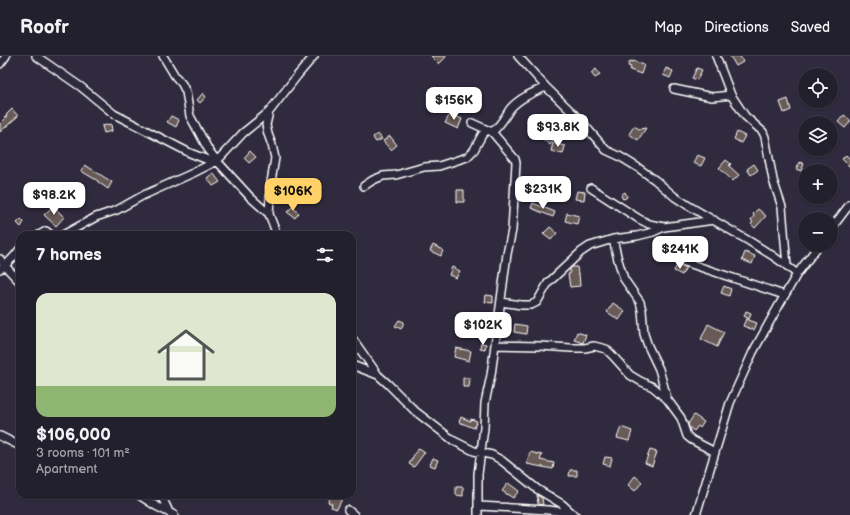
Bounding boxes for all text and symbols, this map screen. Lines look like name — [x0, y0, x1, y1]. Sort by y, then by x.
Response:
text: Roofr — [20, 16, 69, 39]
text: Map — [654, 19, 682, 36]
text: Directions — [704, 19, 769, 36]
text: Saved — [791, 19, 830, 36]
map controls — [798, 68, 838, 252]
button: locate — [798, 68, 838, 108]
pin: $156K — [426, 87, 482, 121]
text: $156K — [435, 92, 473, 108]
pin: $93.8K — [525, 114, 591, 148]
button: layers — [798, 116, 838, 156]
text: $93.8K — [536, 119, 580, 135]
button: + — [798, 164, 838, 204]
pin: $231K — [515, 176, 571, 210]
pin: $106K — [265, 178, 321, 212]
text: $231K — [524, 181, 562, 197]
pin: $98.2K — [21, 182, 87, 216]
text: $106K — [274, 183, 312, 199]
text: $98.2K — [32, 187, 76, 203]
button: − — [798, 212, 838, 252]
pin: $241K — [652, 236, 708, 270]
text: $241K — [661, 241, 699, 257]
icon: filters — [314, 244, 336, 266]
text: 7 homes — [36, 245, 102, 265]
pin: $102K — [455, 312, 511, 346]
text: $102K — [464, 317, 502, 333]
icon: home — [150, 319, 222, 391]
text: $106,000 — [36, 425, 111, 445]
text: 3 rooms · 101 m² — [36, 445, 130, 461]
text: Apartment — [36, 461, 97, 477]

